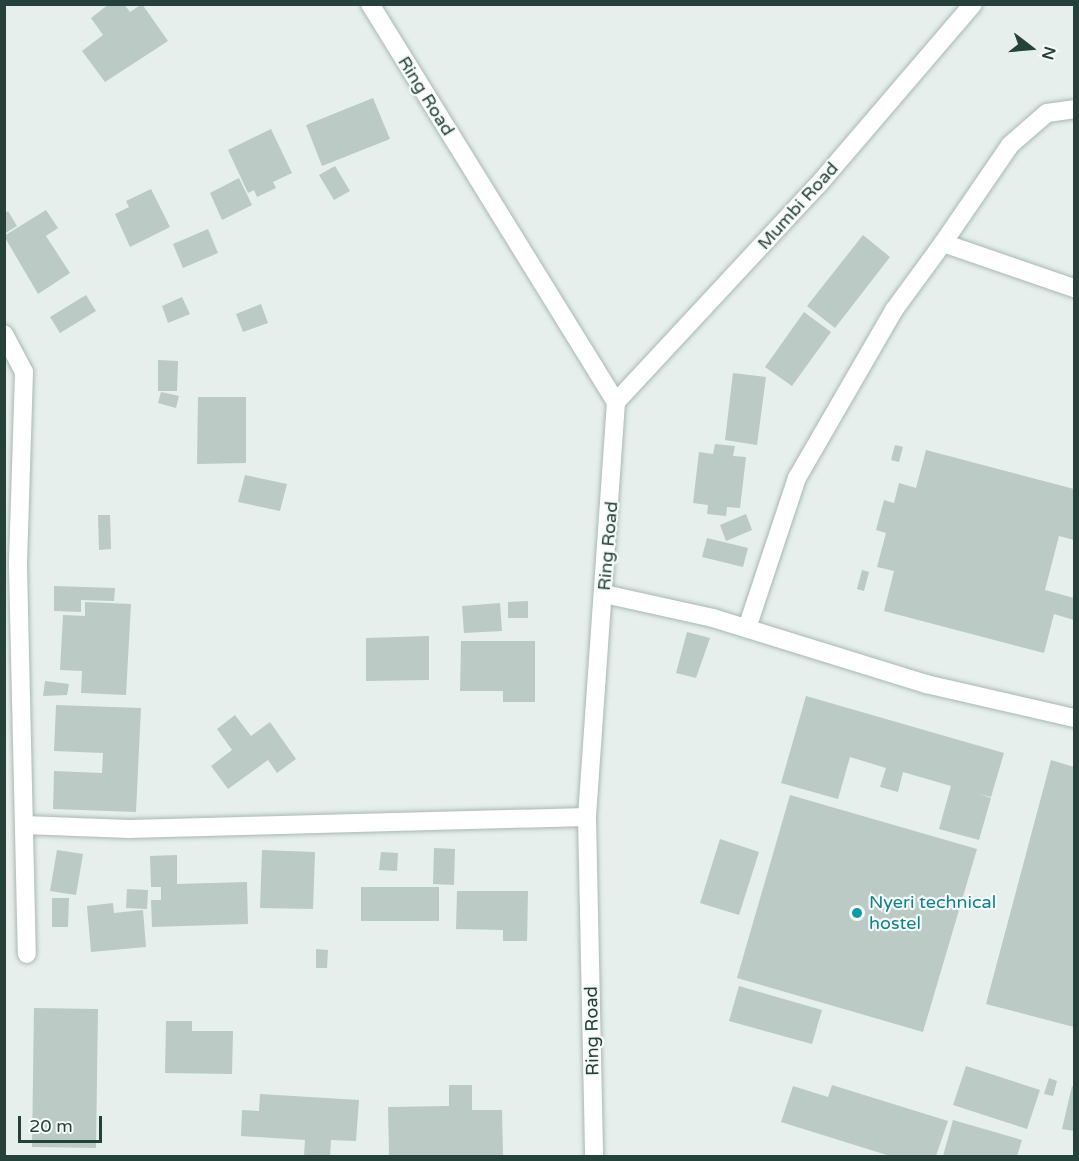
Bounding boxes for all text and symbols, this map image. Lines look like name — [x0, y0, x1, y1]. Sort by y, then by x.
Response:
north arrow — [1001, 18, 1061, 78]
text: N — [1037, 44, 1060, 62]
street label: Ring Road — [393, 52, 459, 140]
street label: Mumbi Road — [753, 158, 843, 254]
street label: Ring Road — [593, 500, 623, 592]
place label: Nyeri technical hostel — [869, 892, 996, 934]
marker: Nyeri technical hostel — [850, 906, 864, 920]
street label: Ring Road — [580, 986, 604, 1076]
scale bar — [21, 1104, 105, 1142]
text: 20 m — [29, 1115, 73, 1137]

